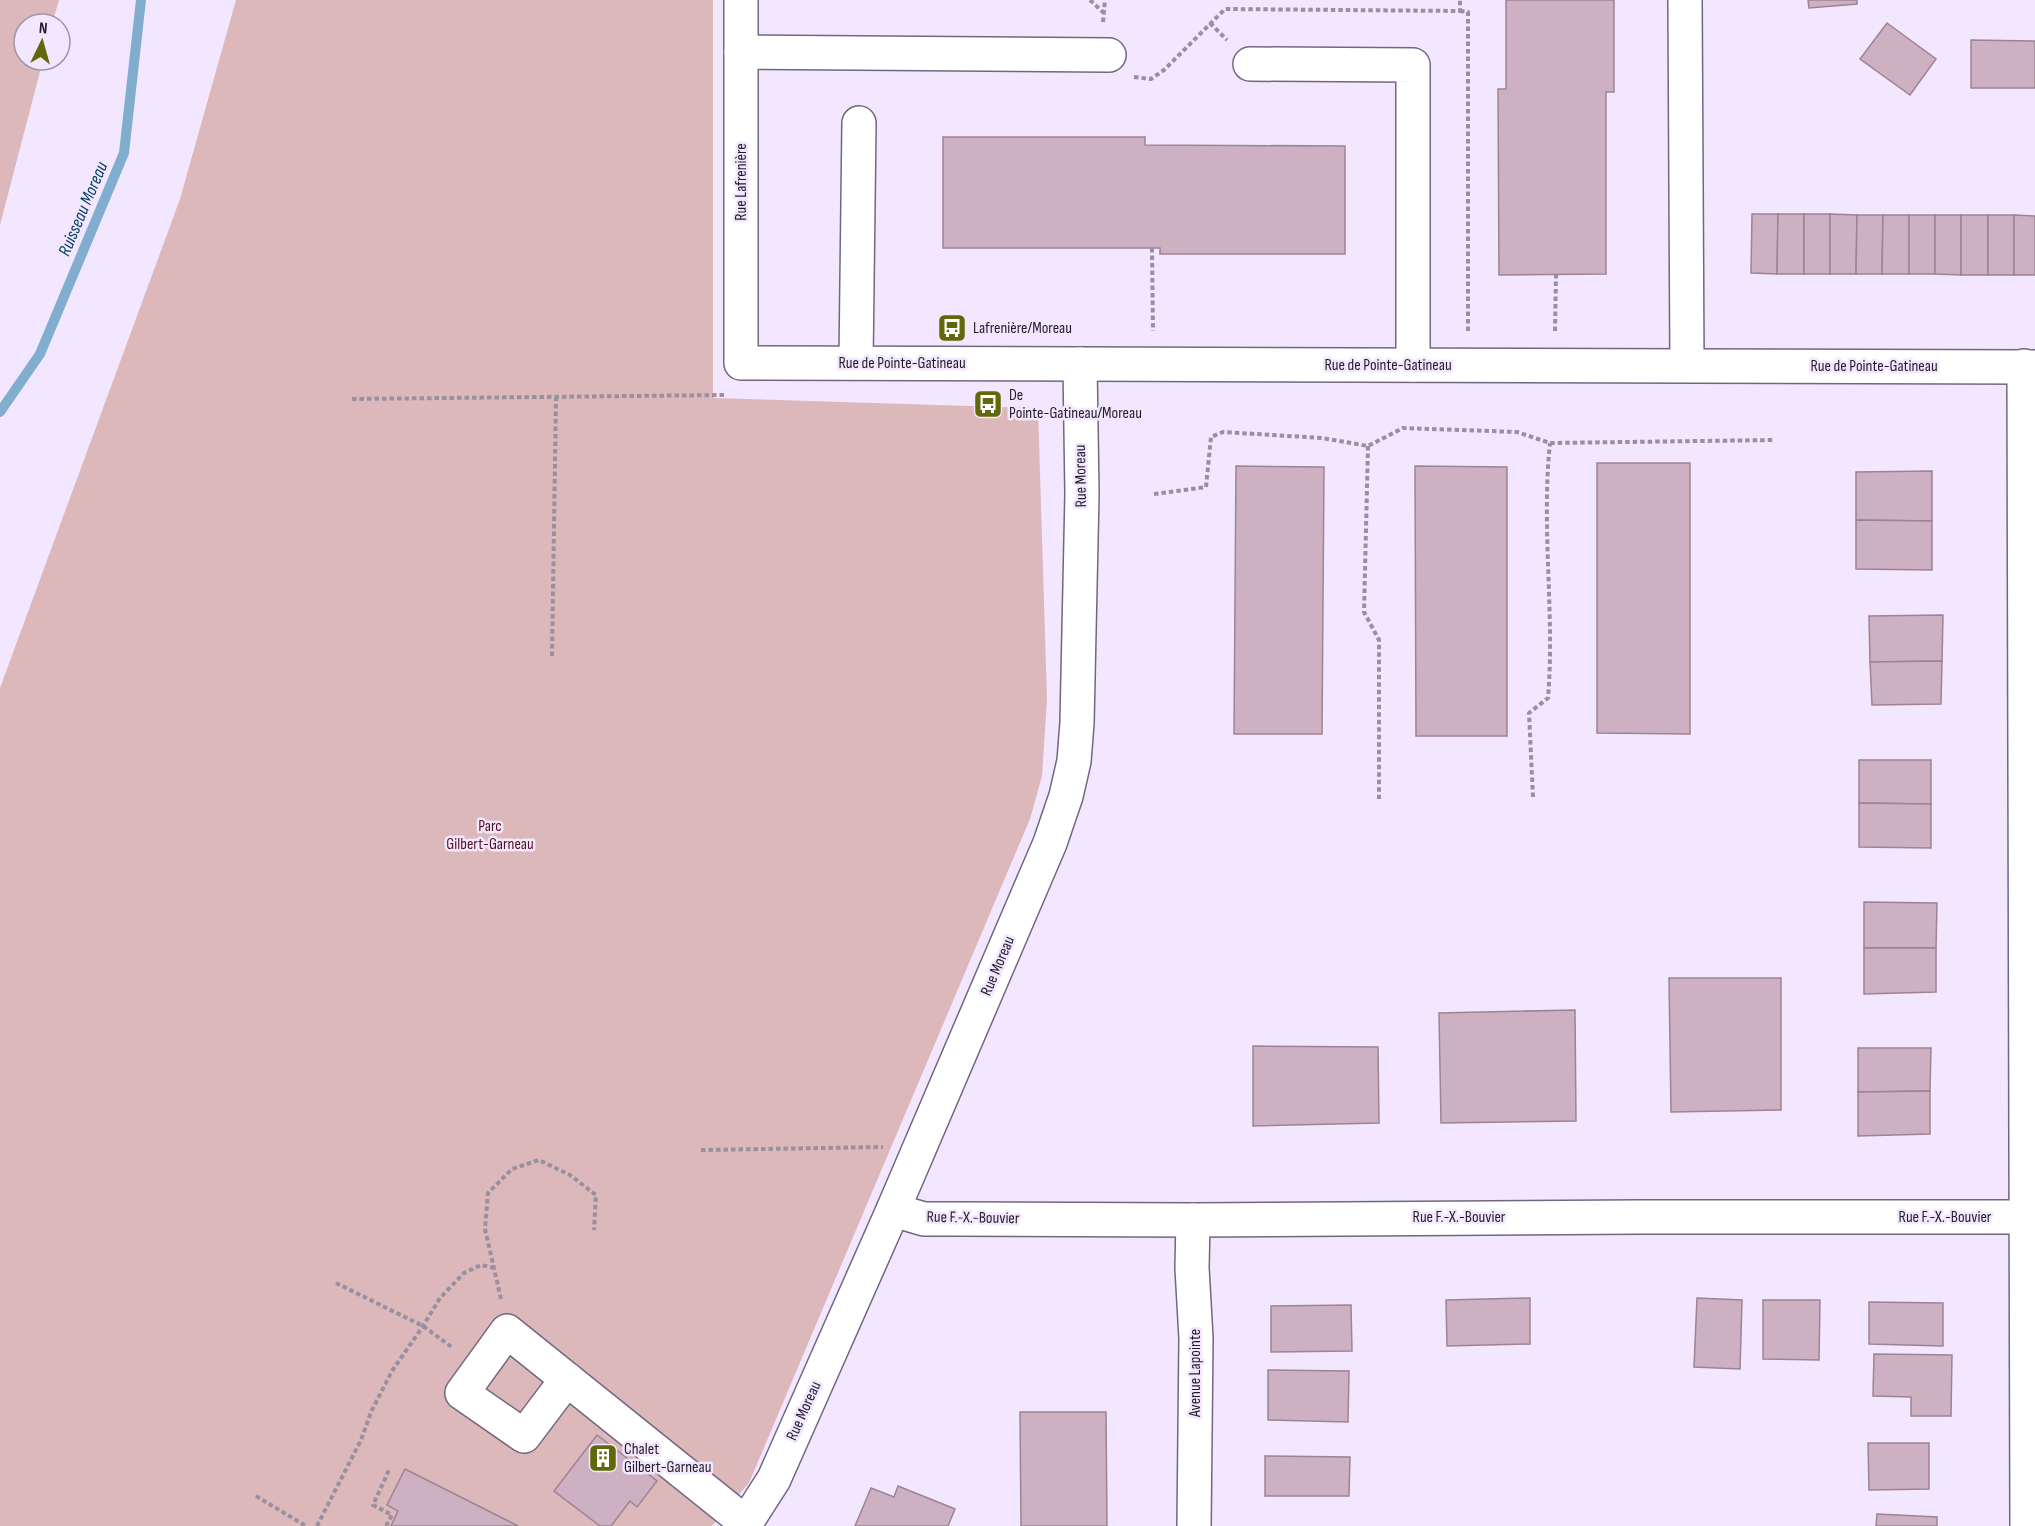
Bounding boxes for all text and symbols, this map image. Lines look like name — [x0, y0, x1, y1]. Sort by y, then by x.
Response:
north arrow — [12, 12, 72, 72]
text: N — [38, 19, 48, 38]
street label: Rue Lafrenière — [732, 143, 751, 221]
water label: Ruisseau Moreau — [54, 158, 112, 259]
bus stop icon: Lafrenière/Moreau — [936, 312, 968, 344]
place label: Lafrenière/Moreau — [973, 319, 1072, 338]
street label: Rue de Pointe-Gatineau — [838, 354, 966, 373]
street label: Rue de Pointe-Gatineau — [1324, 356, 1452, 375]
street label: Rue de Pointe-Gatineau — [1810, 357, 1938, 376]
place label: De Pointe-Gatineau/Moreau — [1009, 386, 1142, 423]
bus stop icon: De Pointe-Gatineau/Moreau — [972, 388, 1004, 420]
street label: Rue Moreau — [1071, 444, 1091, 508]
park label: Parc Gilbert-Garneau — [446, 817, 534, 854]
street label: Rue Moreau — [977, 933, 1019, 999]
street label: Rue F.-X.-Bouvier — [926, 1208, 1020, 1228]
street label: Rue F.-X.-Bouvier — [1413, 1208, 1506, 1227]
street label: Rue F.-X.-Bouvier — [1899, 1208, 1992, 1227]
street label: Avenue Lapointe — [1186, 1329, 1205, 1418]
street label: Rue Moreau — [783, 1378, 825, 1444]
place label: Chalet Gilbert-Garneau — [624, 1440, 711, 1477]
building icon: Chalet Gilbert-Garneau — [587, 1442, 619, 1474]

